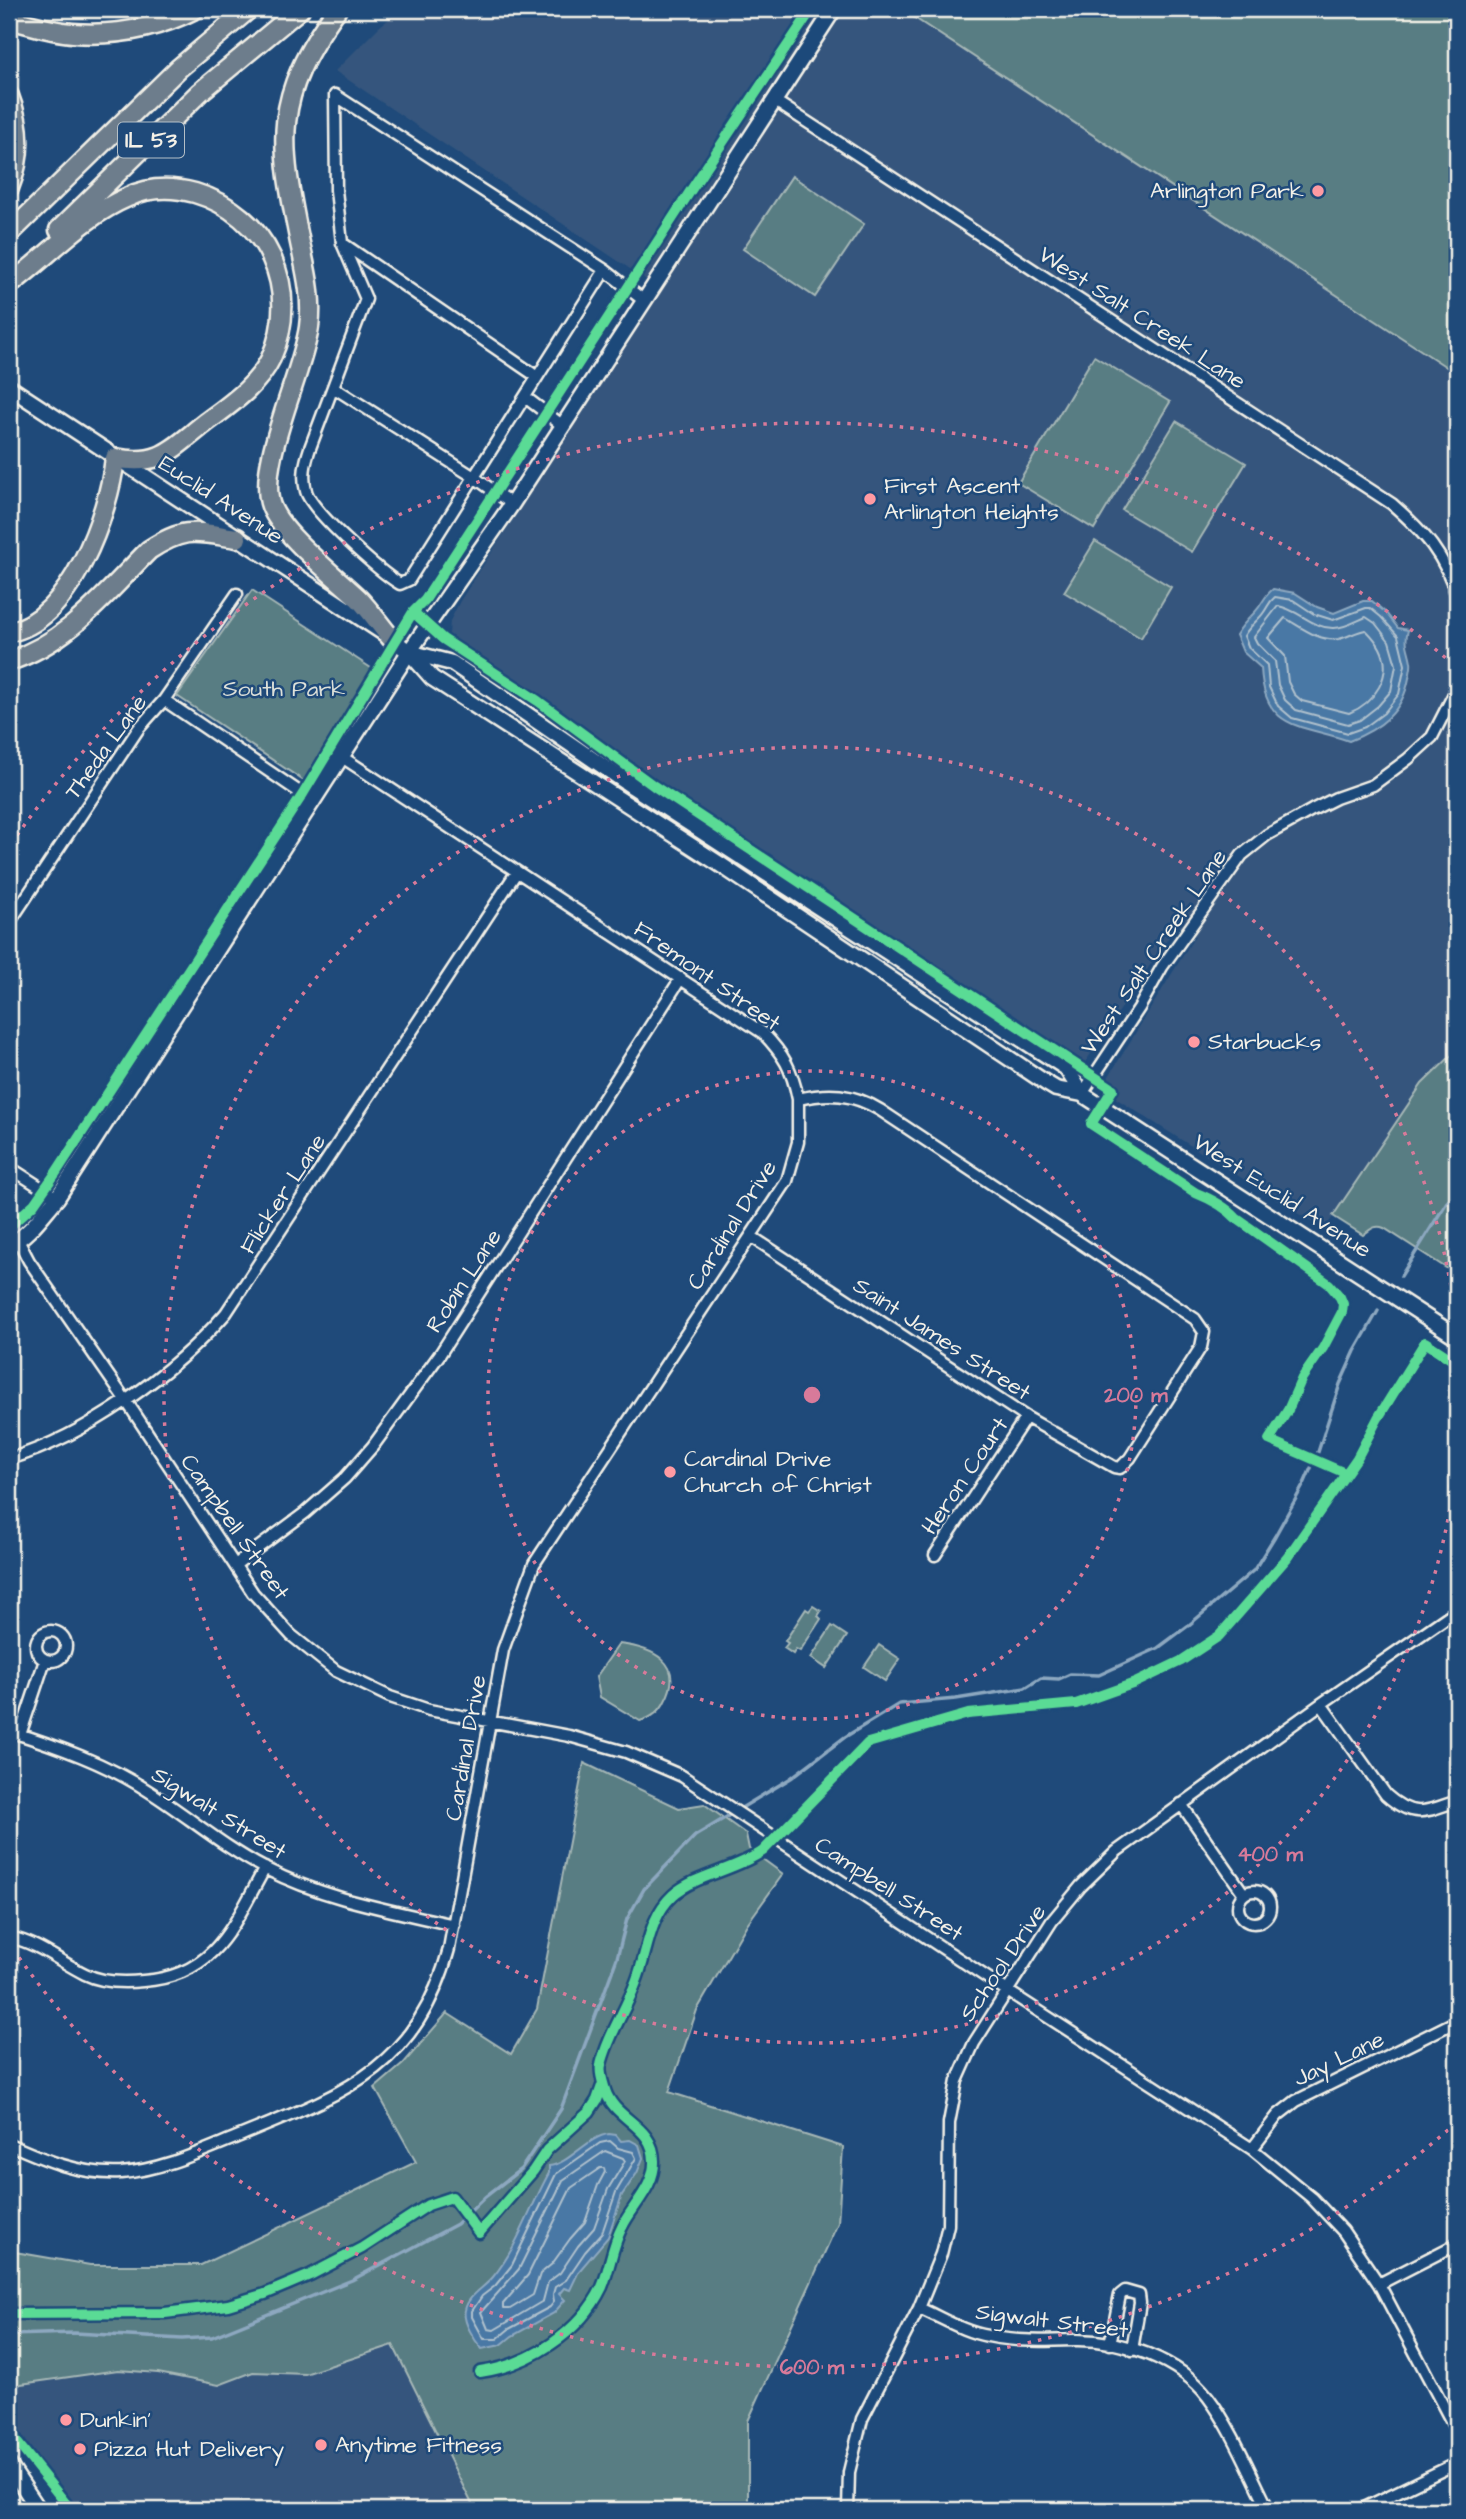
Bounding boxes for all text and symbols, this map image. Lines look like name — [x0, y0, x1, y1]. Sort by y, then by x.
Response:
road number: IL 53 — [118, 122, 184, 158]
place label: Arlington Park — [1150, 175, 1304, 208]
marker: Arlington Park — [1310, 183, 1326, 199]
street label: West Salt Creek Lane — [1032, 239, 1252, 397]
street label: Euclid Avenue — [152, 448, 290, 552]
place label: First Ascent Arlington Heights — [884, 470, 1059, 529]
marker: First Ascent Arlington Heights — [862, 491, 878, 507]
park label: South Park — [223, 673, 345, 705]
street label: Theda Lane — [57, 688, 155, 806]
street label: West Salt Creek Lane — [1073, 843, 1235, 1061]
street label: Fremont Street — [627, 913, 788, 1039]
place label: Starbucks — [1208, 1026, 1321, 1058]
marker: Starbucks — [1186, 1034, 1202, 1050]
street label: West Euclid Avenue — [1187, 1126, 1377, 1266]
street label: Flicker Lane — [232, 1128, 334, 1260]
street label: Cardinal Drive — [679, 1154, 785, 1296]
street label: Robin Lane — [418, 1223, 510, 1339]
street label: Saint James Street — [847, 1270, 1038, 1409]
text: 200 m — [1103, 1381, 1168, 1410]
centre of rings — [800, 1383, 824, 1407]
street label: Heron Court — [914, 1410, 1017, 1541]
place label: Cardinal Drive Church of Christ — [684, 1443, 872, 1501]
street label: Campbell Street — [173, 1448, 298, 1607]
marker: Cardinal Drive Church of Christ — [662, 1464, 678, 1480]
street label: Cardinal Drive — [437, 1673, 495, 1823]
street label: Sigwalt Street — [145, 1759, 293, 1868]
street label: Campbell Street — [808, 1829, 970, 1949]
text: 400 m — [1237, 1840, 1303, 1869]
street label: School Drive — [952, 1898, 1054, 2028]
street label: Jay Lane — [1288, 2023, 1390, 2096]
street label: Sigwalt Street — [974, 2296, 1131, 2347]
text: 600 m — [780, 2353, 845, 2382]
place label: Dunkin' — [80, 2404, 151, 2436]
marker: Dunkin' — [58, 2412, 74, 2428]
place label: Anytime Fitness — [335, 2429, 502, 2462]
place label: Pizza Hut Delivery — [94, 2433, 284, 2466]
marker: Anytime Fitness — [313, 2437, 329, 2453]
marker: Pizza Hut Delivery — [72, 2441, 88, 2457]

